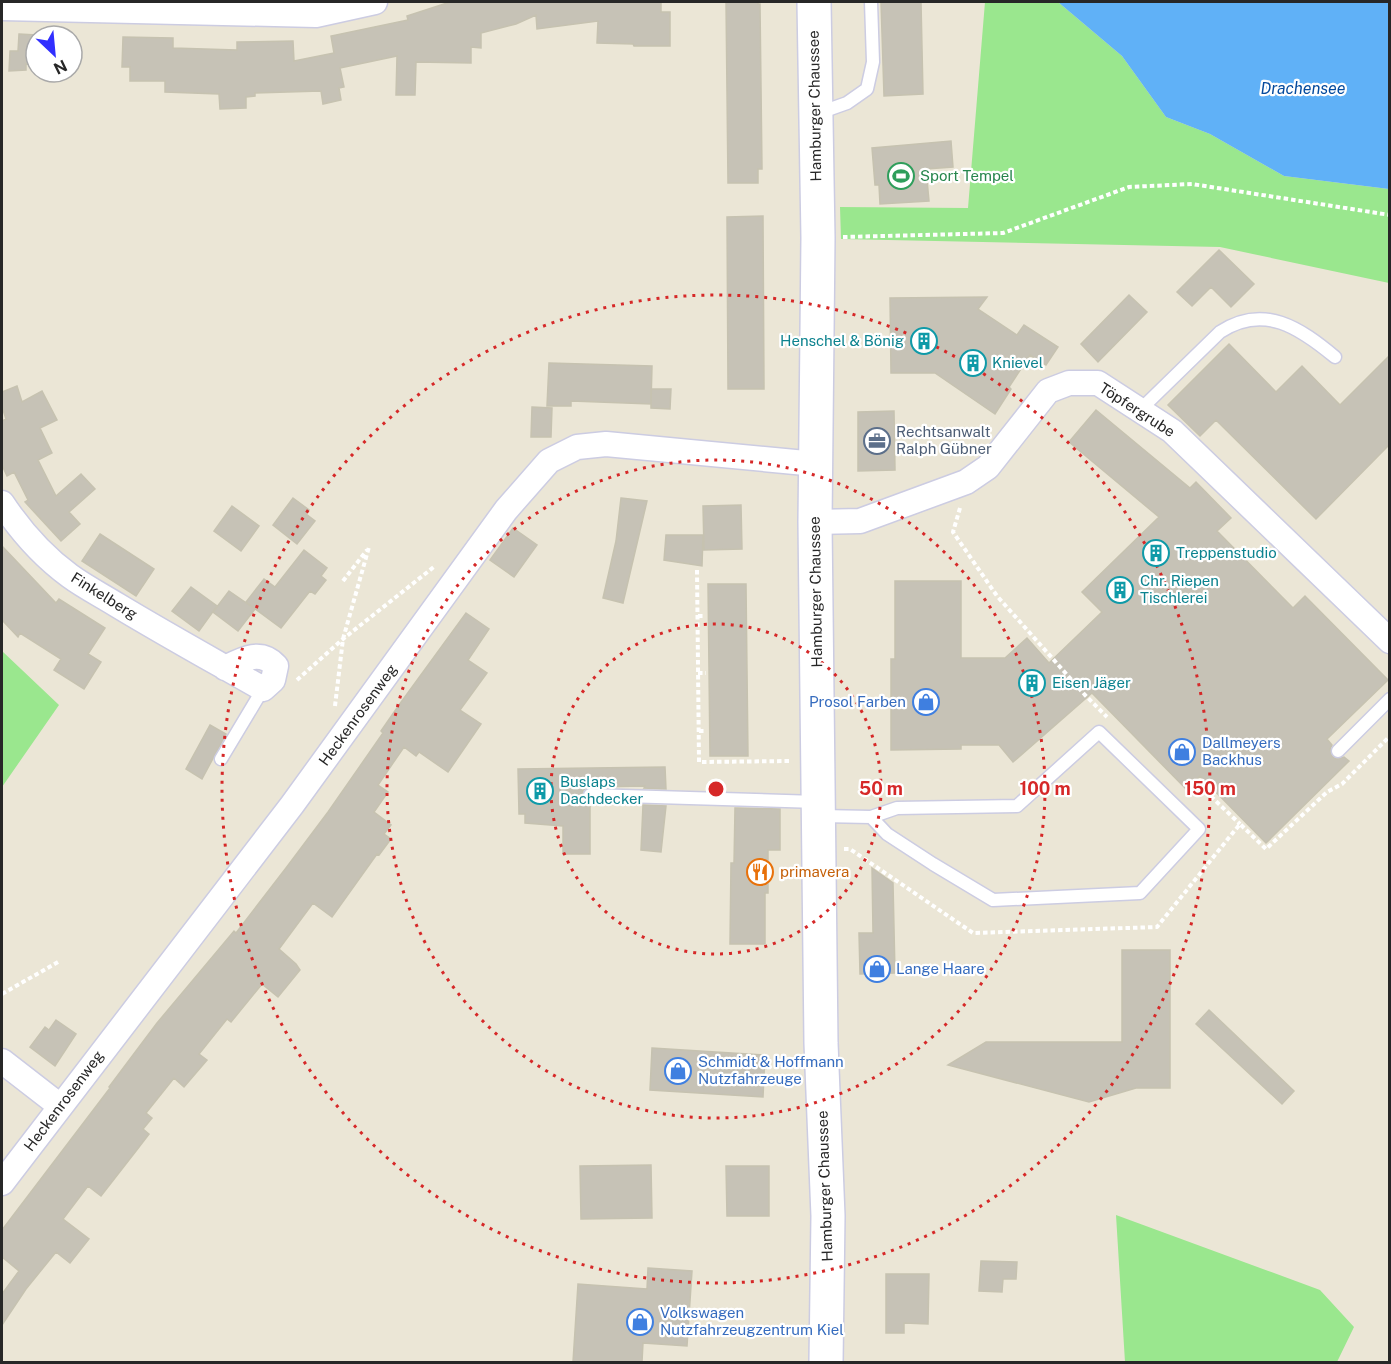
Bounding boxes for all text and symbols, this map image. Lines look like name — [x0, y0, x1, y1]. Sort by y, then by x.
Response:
north arrow — [24, 24, 84, 84]
street label: Hamburger Chaussee — [805, 30, 824, 182]
text: N — [51, 56, 70, 78]
water label: Drachensee — [1260, 79, 1346, 98]
sports icon: Sport Tempel — [886, 161, 916, 191]
place label: Sport Tempel — [920, 167, 1014, 184]
building icon: Henschel & Bönig — [909, 326, 939, 356]
place label: Henschel & Bönig — [780, 332, 904, 349]
building icon: Knievel — [958, 348, 988, 378]
place label: Knievel — [992, 354, 1043, 371]
street label: Töpfergrube — [1096, 379, 1178, 440]
place label: Rechtsanwalt Ralph Gübner — [896, 423, 992, 457]
office icon: Rechtsanwalt Ralph Gübner — [862, 426, 892, 456]
street label: Hamburger Chaussee — [806, 516, 825, 668]
building icon: Treppenstudio — [1141, 538, 1171, 568]
place label: Treppenstudio — [1176, 544, 1277, 561]
street label: Finkelberg — [68, 569, 140, 623]
place label: Chr. Riepen Tischlerei — [1140, 572, 1219, 606]
building icon: Chr. Riepen Tischlerei — [1105, 575, 1135, 605]
street label: Heckenrosenweg — [315, 661, 400, 769]
building icon: Eisen Jäger — [1017, 668, 1047, 698]
place label: Eisen Jäger — [1052, 674, 1131, 691]
shop icon: Prosol Farben — [911, 687, 941, 717]
place label: Prosol Farben — [809, 693, 906, 710]
place label: Dallmeyers Backhus — [1202, 734, 1281, 768]
shop icon: Dallmeyers Backhus — [1167, 737, 1197, 767]
place label: Buslaps Dachdecker — [560, 773, 643, 807]
building icon: Buslaps Dachdecker — [525, 776, 555, 806]
text: 50 m — [859, 778, 903, 799]
text: 100 m — [1019, 778, 1071, 799]
text: 150 m — [1184, 778, 1236, 799]
centre of rings — [706, 779, 726, 799]
restaurant icon: primavera — [745, 857, 775, 887]
place label: primavera — [780, 863, 849, 880]
shop icon: Lange Haare — [862, 954, 892, 984]
place label: Lange Haare — [896, 960, 985, 977]
street label: Heckenrosenweg — [20, 1047, 107, 1154]
place label: Schmidt & Hoffmann Nutzfahrzeuge — [698, 1053, 844, 1087]
shop icon: Schmidt & Hoffmann Nutzfahrzeuge — [663, 1056, 693, 1086]
street label: Hamburger Chaussee — [813, 1110, 836, 1262]
place label: Volkswagen Nutzfahrzeugzentrum Kiel — [660, 1304, 844, 1338]
shop icon: Volkswagen Nutzfahrzeugzentrum Kiel — [625, 1307, 655, 1337]

